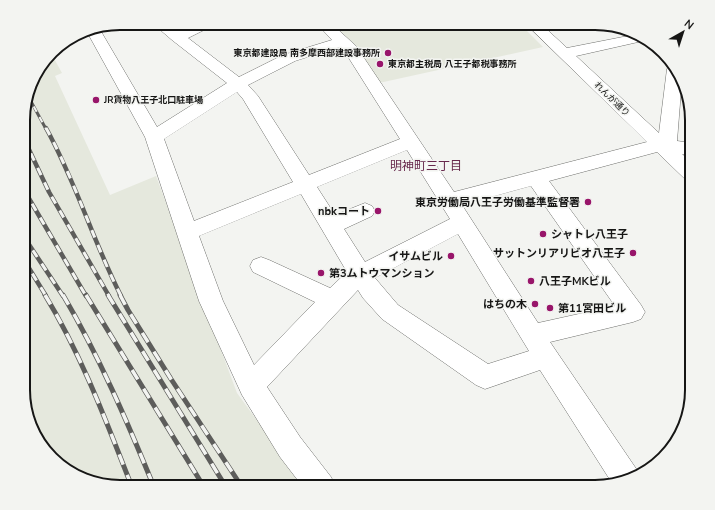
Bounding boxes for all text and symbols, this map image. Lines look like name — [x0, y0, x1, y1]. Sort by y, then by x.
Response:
north arrow — [663, 12, 703, 52]
text: N — [681, 16, 697, 33]
place label: 東京都建設局 南多摩西部建設事務所 — [234, 47, 380, 59]
marker: 東京都建設局 南多摩西部建設事務所 — [383, 48, 393, 58]
place label: 東京都主税局 八王子都税事務所 — [388, 58, 516, 70]
marker: 東京都主税局 八王子都税事務所 — [375, 59, 385, 69]
street label: れんが通り — [592, 79, 632, 119]
place label: JR貨物八王子北口駐車場 — [103, 94, 203, 106]
marker: JR貨物八王子北口駐車場 — [91, 95, 101, 105]
district label: 明神町三丁目 — [390, 158, 462, 174]
place label: 東京労働局八王子労働基準監督署 — [415, 195, 580, 210]
marker: 東京労働局八王子労働基準監督署 — [583, 197, 593, 207]
place label: nbkコート — [318, 204, 370, 219]
marker: nbkコート — [373, 206, 383, 216]
place label: シャトレ八王子 — [551, 227, 628, 242]
marker: シャトレ八王子 — [538, 229, 548, 239]
place label: サットンリアリビオ八王子 — [493, 246, 625, 261]
marker: サットンリアリビオ八王子 — [628, 248, 638, 258]
place label: イサムビル — [388, 249, 443, 264]
marker: イサムビル — [446, 251, 456, 261]
place label: 第3ムトウマンション — [329, 266, 435, 281]
marker: 第3ムトウマンション — [316, 268, 326, 278]
place label: 八王子MKビル — [539, 274, 611, 289]
marker: 八王子MKビル — [526, 276, 536, 286]
place label: はちの木 — [483, 297, 527, 312]
marker: はちの木 — [530, 299, 540, 309]
place label: 第11宮田ビル — [558, 301, 626, 316]
marker: 第11宮田ビル — [545, 303, 555, 313]

